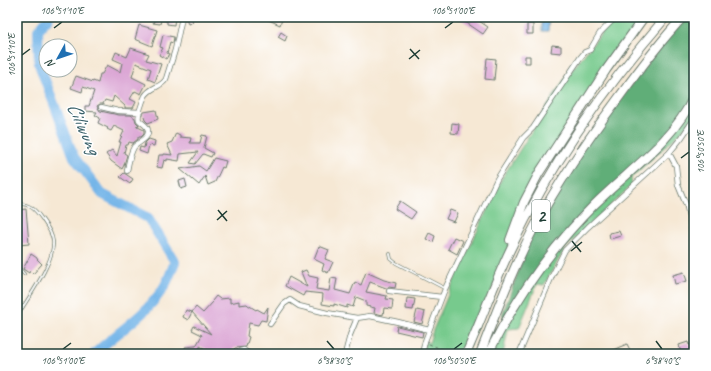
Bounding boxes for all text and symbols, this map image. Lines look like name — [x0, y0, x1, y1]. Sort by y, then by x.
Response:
text: 106°51'10"E — [40, 4, 85, 17]
text: 106°51'00"E — [431, 4, 476, 17]
text: 106°51'10"E — [5, 32, 18, 77]
north arrow — [38, 38, 78, 78]
text: N — [41, 56, 58, 72]
water label: Ciliwung — [62, 98, 108, 160]
text: 106°50'50"E — [694, 129, 707, 174]
road number: 2 — [532, 200, 550, 232]
text: 106°51'00"E — [41, 354, 86, 367]
text: 6°38'30"S — [317, 354, 353, 367]
text: 106°50'50"E — [432, 354, 477, 367]
text: 6°38'40"S — [645, 354, 681, 367]

